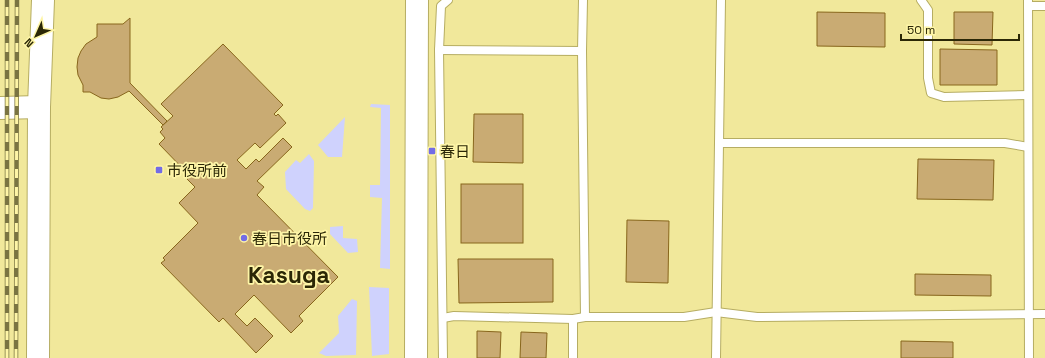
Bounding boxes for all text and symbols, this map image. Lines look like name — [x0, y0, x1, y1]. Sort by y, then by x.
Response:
north arrow — [16, 16, 56, 56]
scale bar — [901, 16, 1019, 42]
text: 50 m — [907, 22, 935, 38]
text: N — [21, 36, 36, 51]
place label: 春日 — [440, 142, 470, 161]
marker: 春日 — [427, 146, 437, 156]
place label: 市役所前 — [167, 161, 227, 180]
marker: 市役所前 — [154, 165, 164, 175]
place label: 春日市役所 — [252, 229, 327, 248]
marker: 春日市役所 — [239, 233, 249, 243]
district label: Kasuga — [248, 260, 330, 290]

